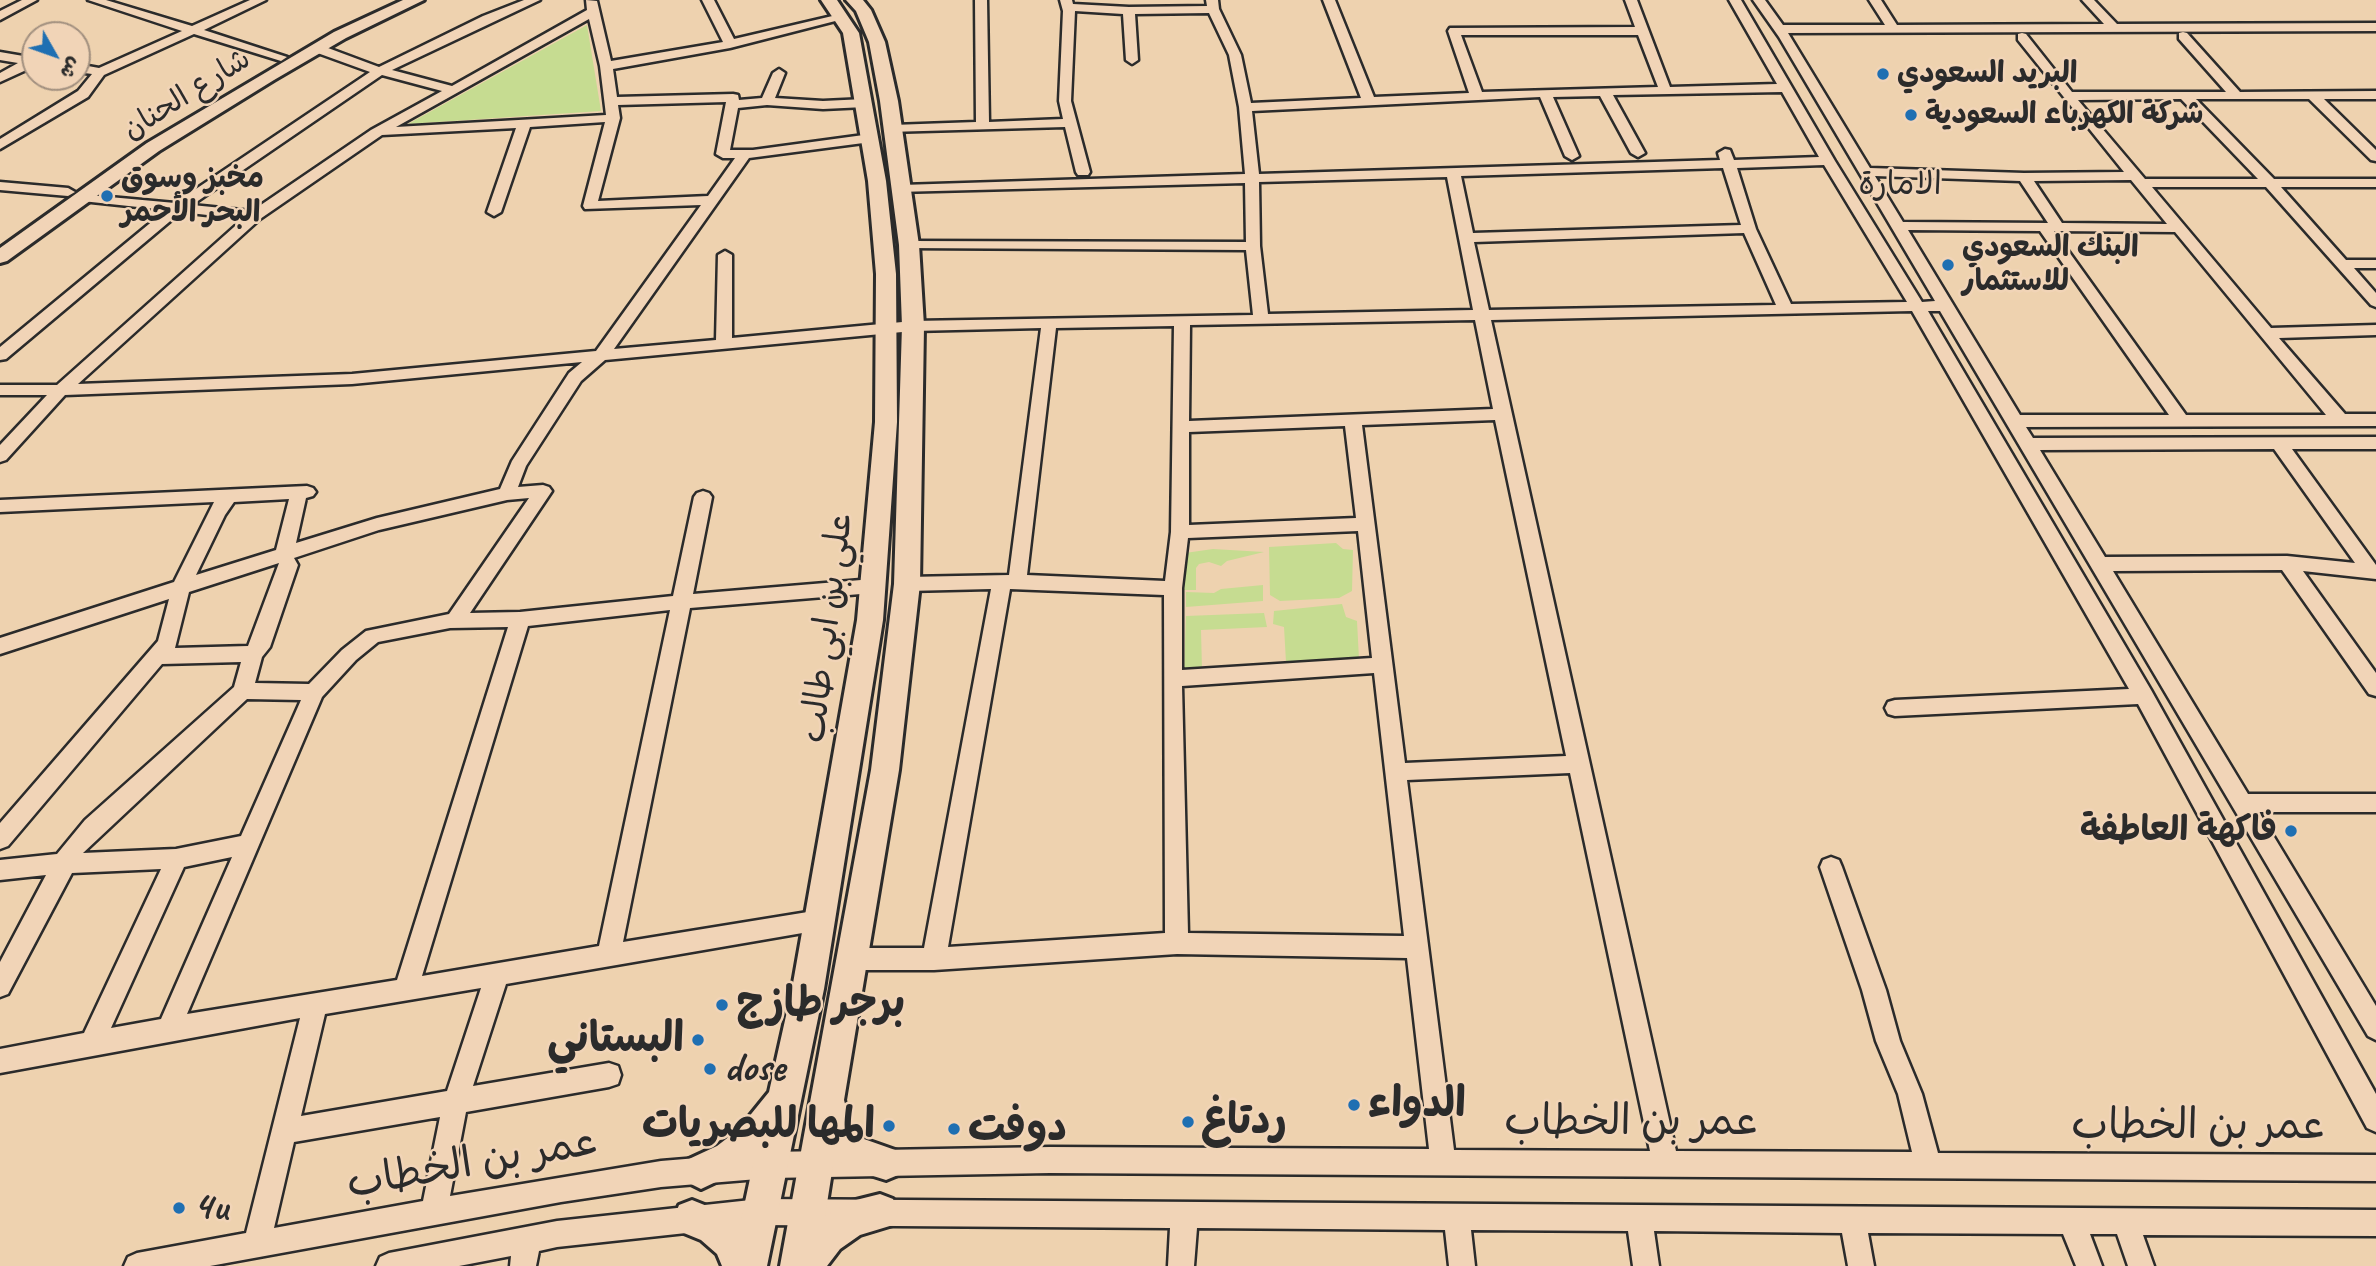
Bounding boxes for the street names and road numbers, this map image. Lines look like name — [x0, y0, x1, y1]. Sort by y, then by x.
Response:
street label: شارع الحنان — [116, 42, 258, 148]
street label: علي بن ابي طالب — [793, 511, 863, 745]
street label: عمر بن الخطاب — [1504, 1098, 1758, 1148]
street label: عمر بن الخطاب — [2071, 1102, 2325, 1152]
street label: عمر بن الخطاب — [343, 1117, 601, 1211]

